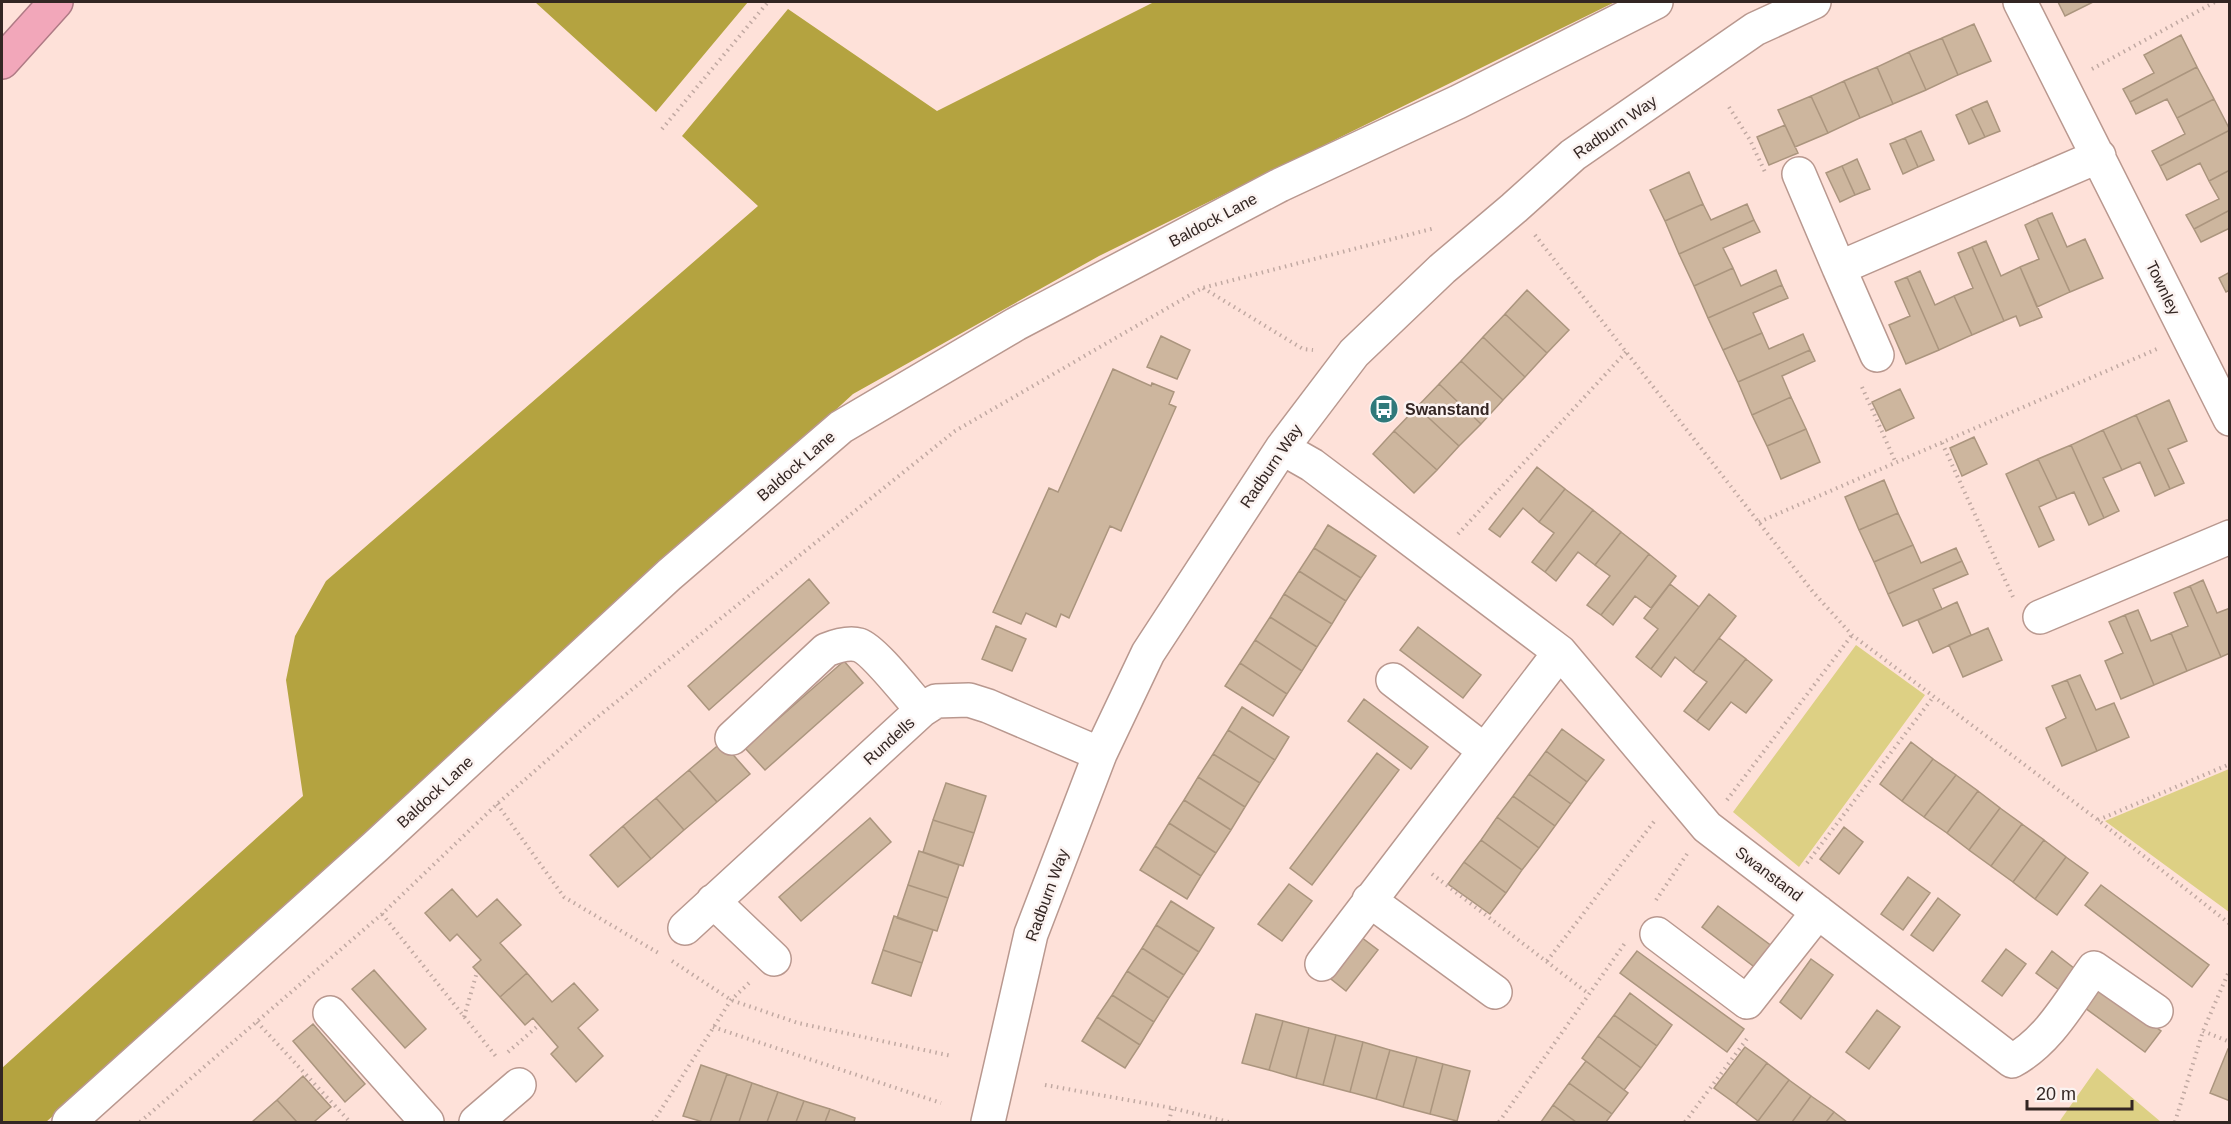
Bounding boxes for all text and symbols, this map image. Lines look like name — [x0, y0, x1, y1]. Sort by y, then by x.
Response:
street label: Radburn Way — [1570, 92, 1660, 162]
street label: Baldock Lane — [1166, 190, 1260, 250]
street label: Townley — [2143, 258, 2183, 318]
bus stop icon: Swanstand — [1368, 393, 1400, 425]
place label: Swanstand — [1405, 401, 1489, 418]
street label: Radburn Way — [1237, 421, 1305, 511]
street label: Baldock Lane — [754, 428, 838, 504]
street label: Rundells — [860, 714, 918, 768]
street label: Baldock Lane — [394, 753, 476, 831]
street label: Swanstand — [1732, 843, 1806, 905]
street label: Radburn Way — [1022, 846, 1072, 944]
scale bar — [2027, 1073, 2132, 1111]
text: 20 m — [2036, 1084, 2076, 1104]

